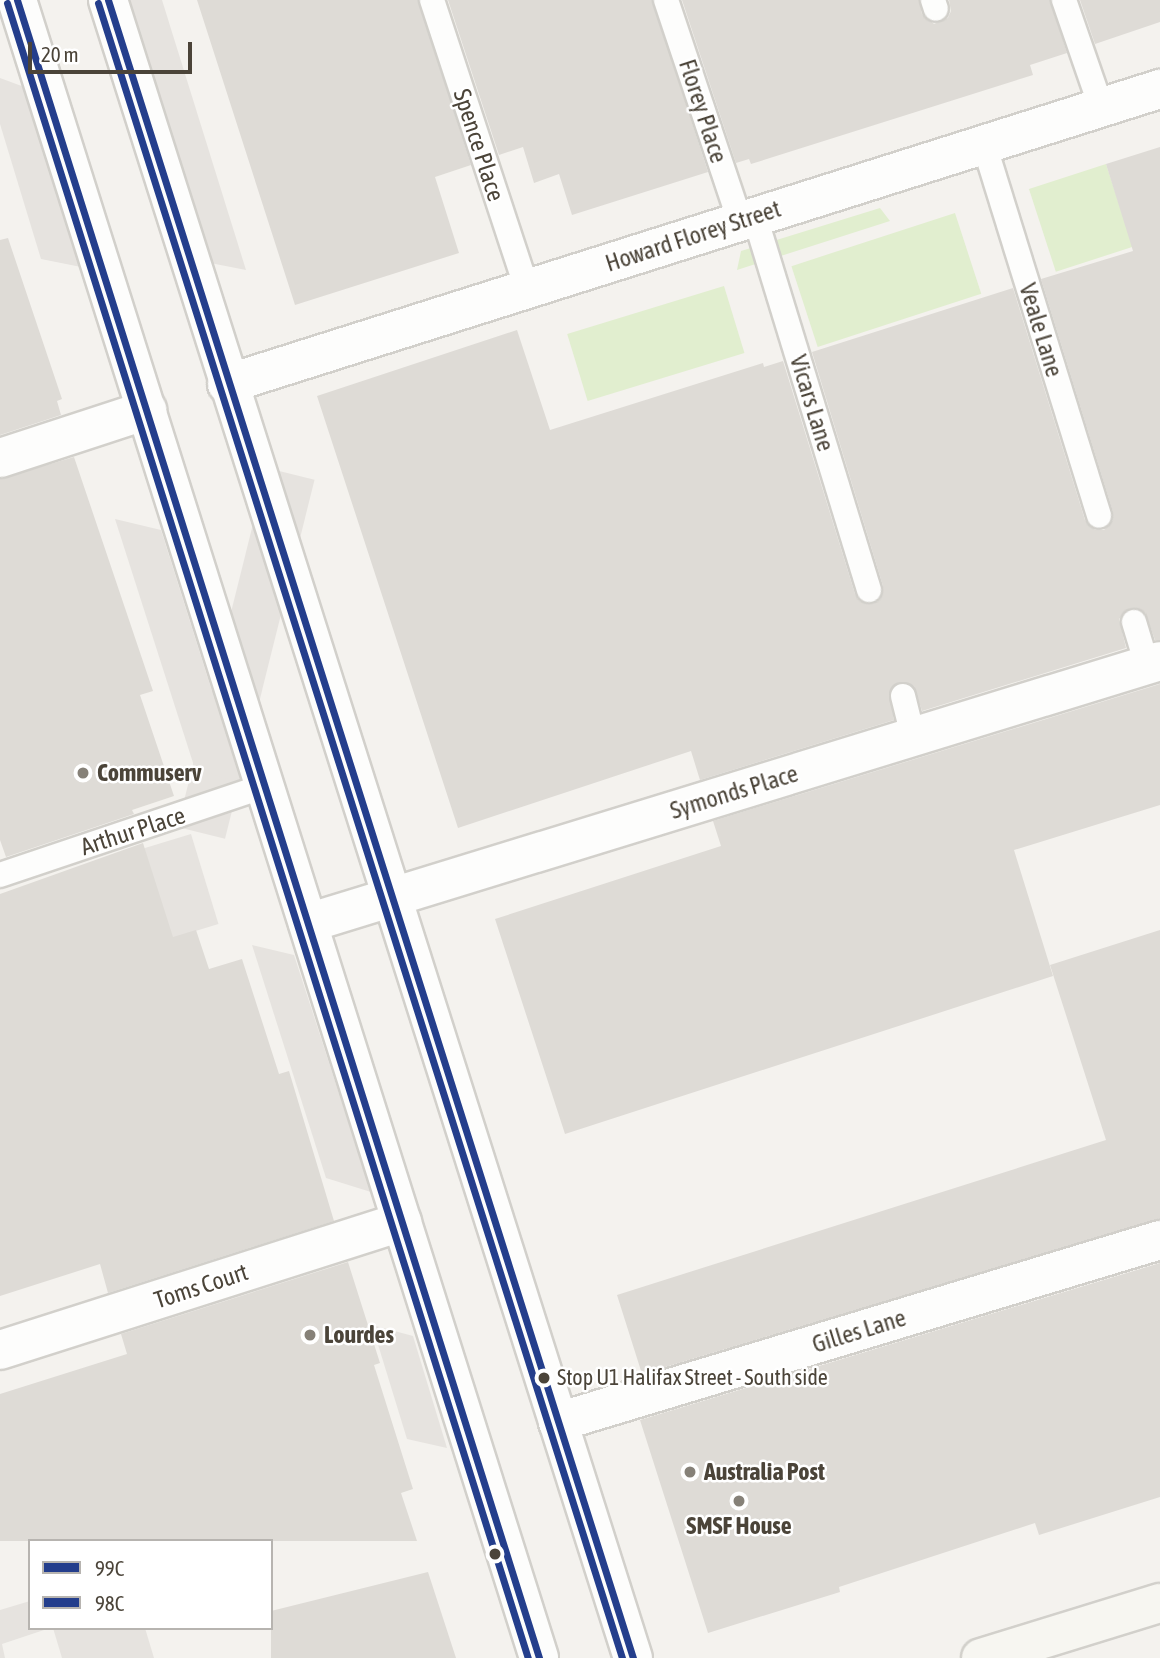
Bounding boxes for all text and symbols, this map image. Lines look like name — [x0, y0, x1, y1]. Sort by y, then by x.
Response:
scale bar — [32, 28, 196, 72]
text: 20 m — [41, 42, 79, 66]
street label: Florey Place — [673, 56, 733, 166]
street label: Spence Place — [447, 85, 511, 205]
street label: Howard Florey Street — [602, 194, 784, 278]
street label: Veale Lane — [1013, 280, 1069, 380]
street label: Vicars Lane — [784, 351, 840, 455]
place label: Commuserv — [97, 759, 202, 787]
street label: Symonds Place — [667, 759, 801, 825]
marker: Commuserv — [75, 765, 91, 781]
street label: Arthur Place — [77, 801, 189, 861]
street label: Toms Court — [151, 1257, 251, 1315]
street label: Gilles Lane — [809, 1303, 909, 1359]
place label: Lourdes — [324, 1321, 394, 1349]
marker: Lourdes — [302, 1327, 318, 1343]
place label: Stop U1 Halifax Street - South side — [557, 1365, 828, 1391]
marker: Stop U1 Halifax Street - South side — [537, 1371, 551, 1385]
place label: Australia Post — [704, 1458, 825, 1486]
marker: Australia Post — [682, 1464, 698, 1480]
marker: SMSF House — [731, 1493, 747, 1509]
place label: SMSF House — [686, 1512, 792, 1540]
legend — [28, 1539, 273, 1630]
unlabelled marker — [488, 1547, 502, 1561]
text: 99C — [95, 1556, 124, 1580]
text: 98C — [95, 1591, 124, 1615]

